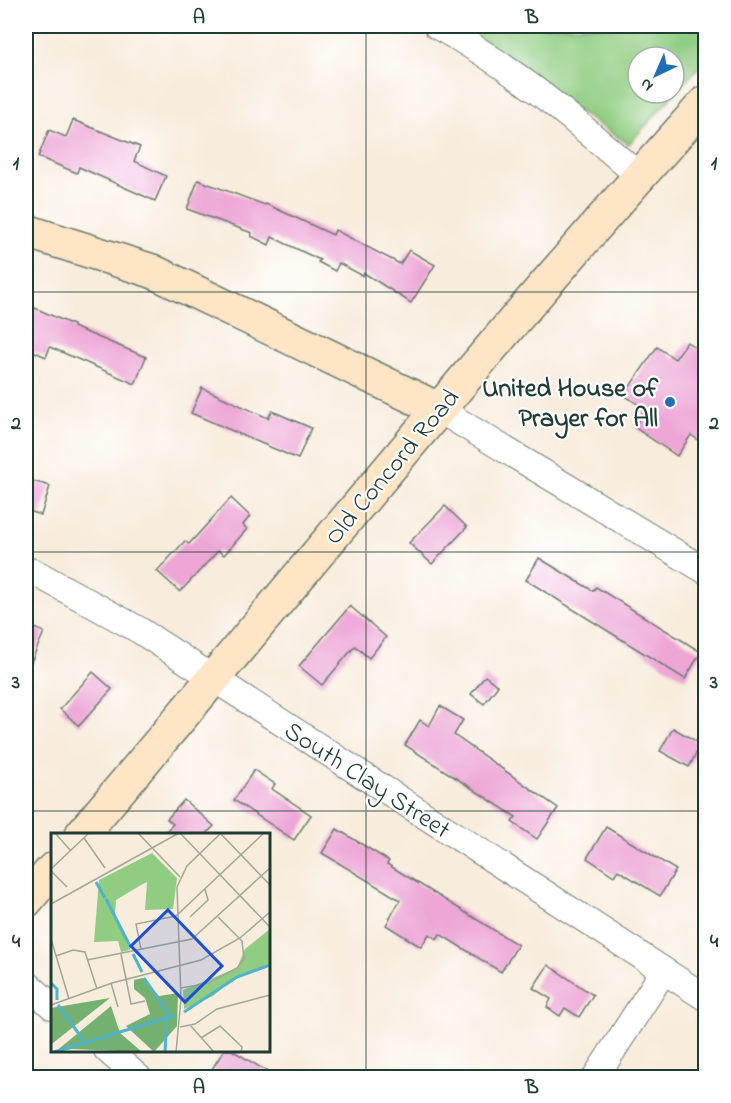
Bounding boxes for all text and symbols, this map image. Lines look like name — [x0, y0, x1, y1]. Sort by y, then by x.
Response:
text: A — [193, 4, 205, 33]
text: B — [524, 4, 539, 33]
north arrow — [626, 45, 686, 105]
text: N — [635, 72, 659, 97]
text: 1 — [13, 150, 20, 179]
text: 1 — [711, 150, 718, 179]
place label: United House of Prayer for All — [482, 371, 659, 439]
street label: Old Concord Road — [316, 381, 470, 554]
marker: United House of Prayer for All — [663, 395, 677, 409]
text: 2 — [10, 410, 21, 439]
text: 2 — [708, 410, 719, 439]
text: 3 — [11, 669, 20, 698]
text: 3 — [709, 669, 718, 698]
street label: South Clay Street — [276, 713, 457, 850]
inset map — [51, 833, 270, 1052]
text: 4 — [12, 928, 21, 957]
text: 4 — [710, 928, 719, 957]
text: A — [193, 1074, 205, 1103]
text: B — [524, 1074, 539, 1103]

